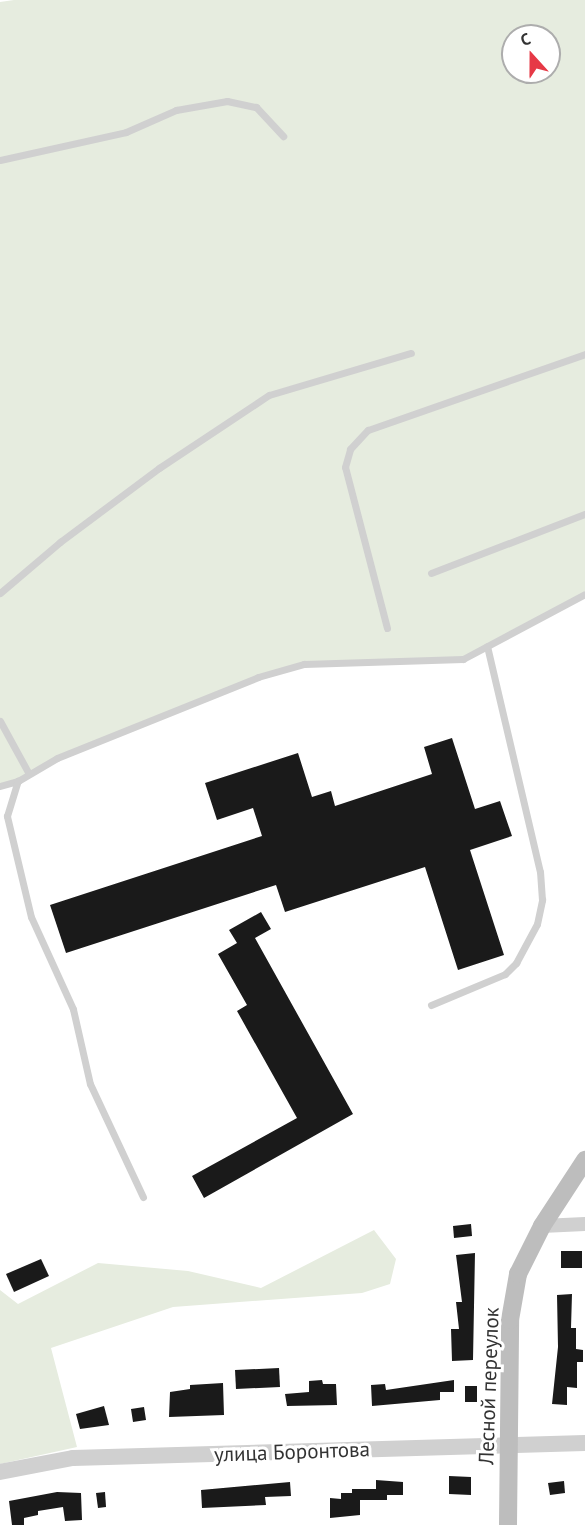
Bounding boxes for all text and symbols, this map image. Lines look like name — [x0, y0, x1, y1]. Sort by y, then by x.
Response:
north arrow — [501, 24, 561, 84]
text: С — [517, 28, 533, 50]
street label: Лесной переулок — [474, 1307, 504, 1465]
street label: улица Боронтова — [214, 1437, 370, 1467]

